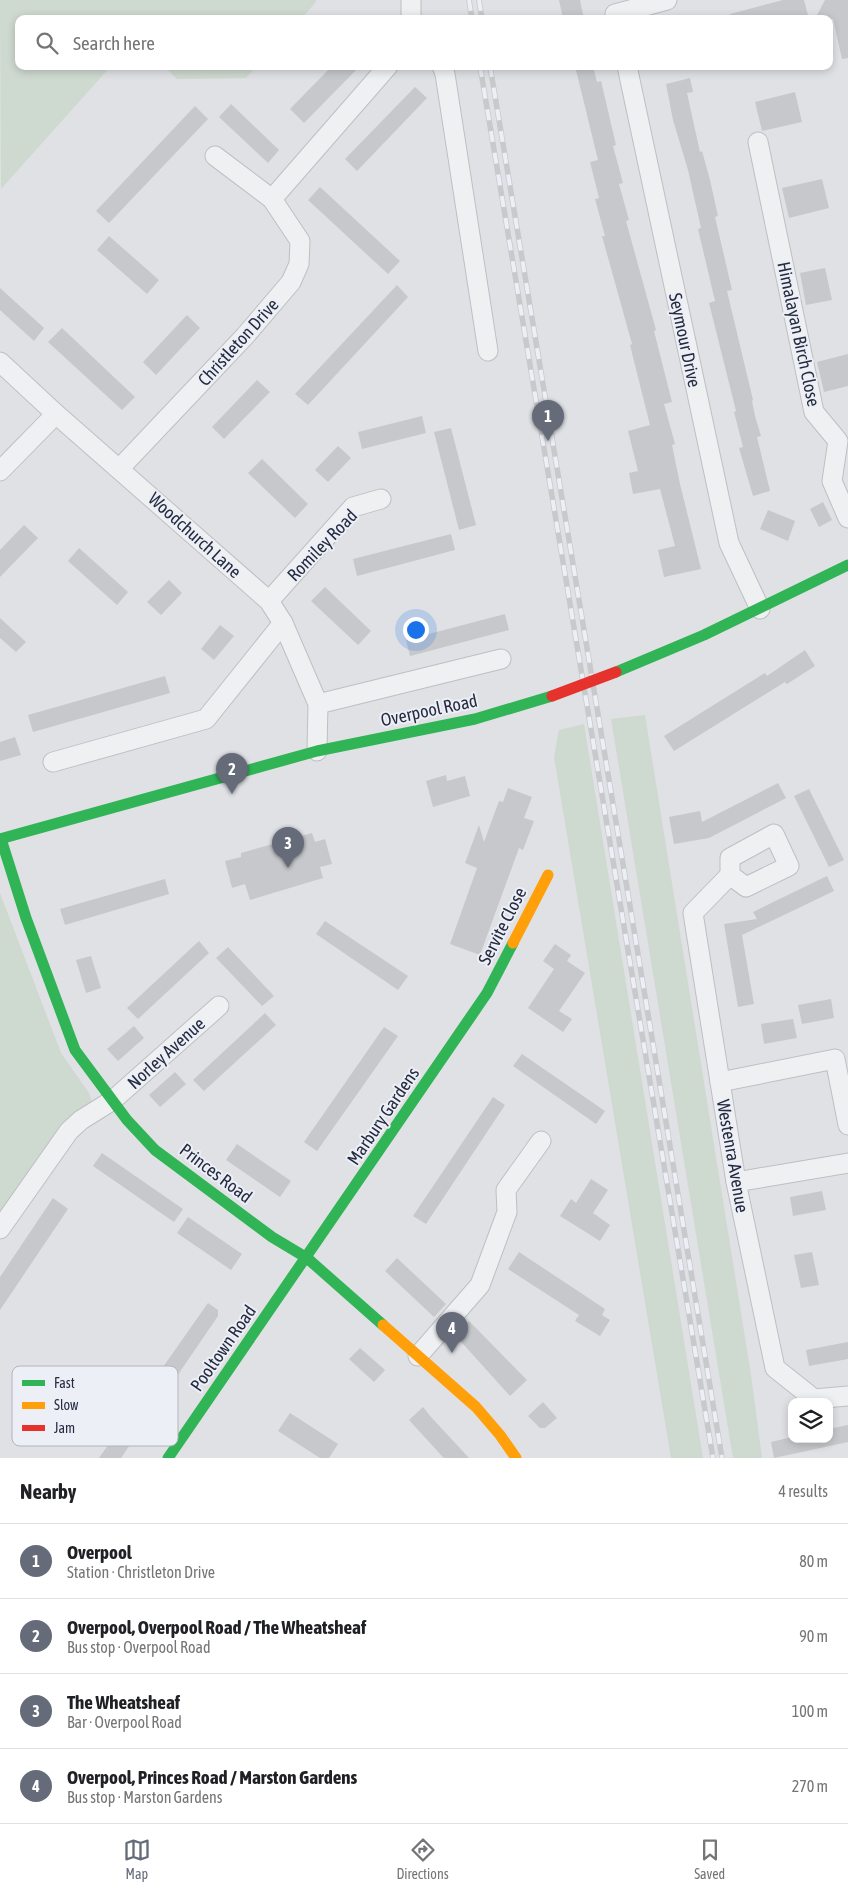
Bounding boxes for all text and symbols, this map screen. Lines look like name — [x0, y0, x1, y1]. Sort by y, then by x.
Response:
search box — [15, 15, 833, 70]
icon: search — [33, 29, 61, 57]
text: Search here — [73, 32, 155, 54]
street label: Himalayan Birch Close — [773, 260, 825, 408]
street label: Seymour Drive — [665, 291, 705, 389]
street label: Christleton Drive — [193, 294, 283, 390]
pin: 1 — [532, 400, 564, 441]
street label: Woodchurch Lane — [144, 488, 246, 582]
street label: Romiley Road — [283, 505, 361, 585]
your location — [403, 617, 429, 643]
street label: Overpool Road — [379, 690, 479, 730]
pin: 2 — [216, 753, 248, 794]
pin: 3 — [272, 827, 304, 868]
street label: Servite Close — [474, 884, 530, 968]
street label: Norley Avenue — [123, 1013, 209, 1093]
street label: Marbury Gardens — [343, 1063, 423, 1169]
street label: Westenra Avenue — [713, 1098, 753, 1214]
street label: Princes Road — [176, 1139, 256, 1207]
street label: Pooltown Road — [186, 1301, 260, 1395]
pin: 4 — [436, 1312, 468, 1353]
legend — [12, 1366, 178, 1446]
text: Fast — [54, 1375, 75, 1391]
text: Slow — [54, 1397, 79, 1413]
map controls — [788, 1398, 833, 1443]
button: layers — [788, 1398, 833, 1443]
text: Jam — [54, 1420, 75, 1436]
text: Nearby — [20, 1479, 76, 1503]
text: 4 results — [778, 1482, 828, 1500]
text: Overpool — [67, 1541, 132, 1563]
text: 1 — [32, 1552, 40, 1570]
text: 80 m — [799, 1552, 828, 1570]
text: Station · Christleton Drive — [67, 1563, 215, 1581]
text: Overpool, Overpool Road / The Wheatsheaf — [67, 1616, 366, 1638]
text: 2 — [32, 1627, 40, 1645]
text: 90 m — [799, 1627, 828, 1645]
text: Bus stop · Overpool Road — [67, 1638, 211, 1656]
text: The Wheatsheaf — [67, 1691, 180, 1713]
text: 3 — [32, 1702, 40, 1720]
text: 100 m — [792, 1702, 828, 1720]
text: Bar · Overpool Road — [67, 1713, 182, 1731]
text: Overpool, Princes Road / Marston Gardens — [67, 1766, 357, 1788]
text: 4 — [32, 1777, 40, 1795]
text: 270 m — [792, 1777, 828, 1795]
text: Bus stop · Marston Gardens — [67, 1788, 223, 1806]
tab: Map — [123, 1836, 151, 1882]
tab: Directions — [396, 1836, 449, 1882]
tab: Saved — [694, 1836, 725, 1882]

